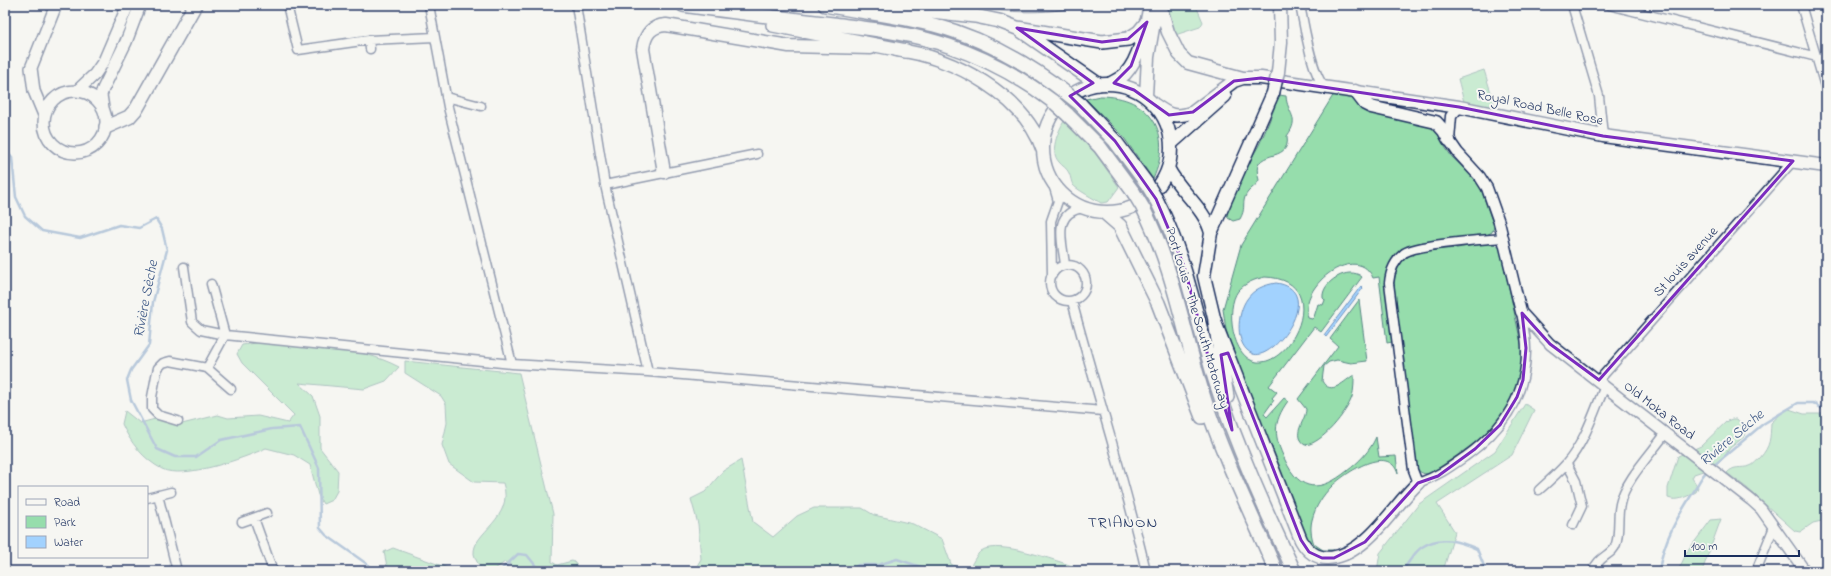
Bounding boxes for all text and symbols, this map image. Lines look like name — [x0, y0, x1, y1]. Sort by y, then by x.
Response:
street label: Royal Road Belle Rose — [1475, 84, 1606, 133]
street label: St louis avenue — [1649, 221, 1724, 302]
street label: Port Louis – The South Motorway — [1158, 225, 1235, 412]
water label: Rivière Sèche — [128, 257, 165, 339]
street label: Old Moka Road — [1619, 376, 1699, 446]
water label: Rivière Sèche — [1695, 404, 1770, 472]
legend — [18, 486, 148, 558]
text: Road — [54, 494, 80, 512]
district label: TRIANON — [1088, 511, 1158, 535]
text: Park — [54, 514, 76, 532]
scale bar — [1685, 532, 1799, 558]
text: Water — [54, 534, 83, 552]
text: 100 m — [1691, 538, 1718, 556]

